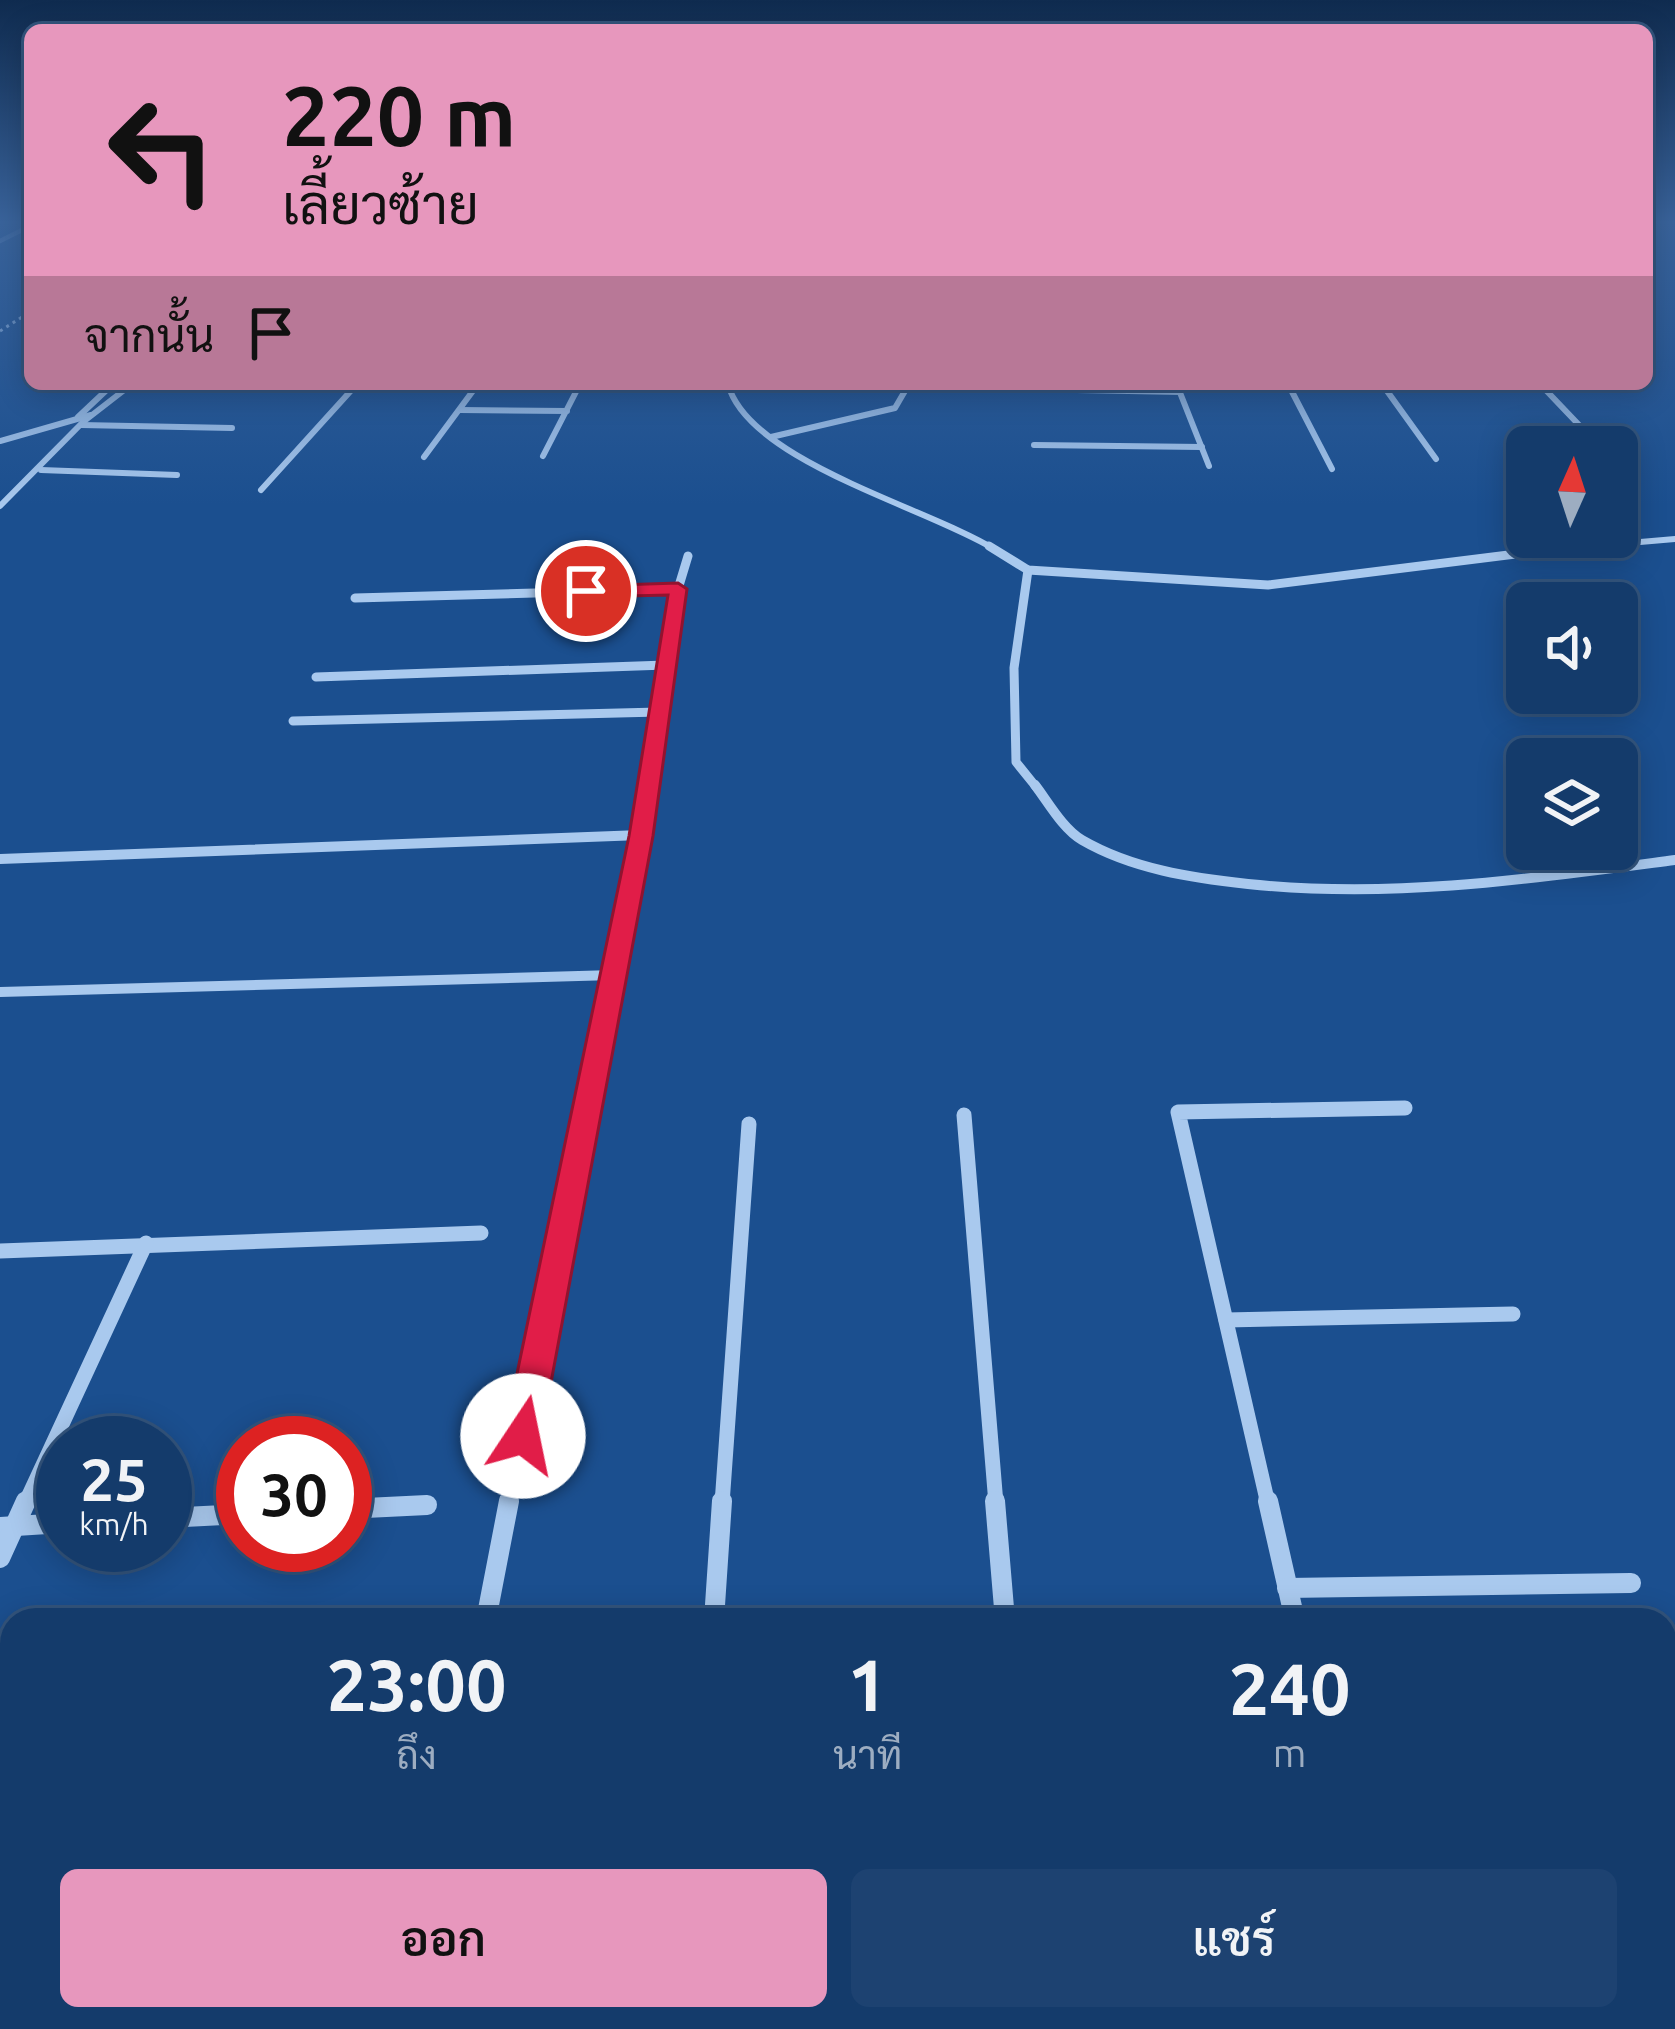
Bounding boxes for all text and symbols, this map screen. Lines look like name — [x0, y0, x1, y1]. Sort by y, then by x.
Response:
text: 220 m — [282, 68, 516, 162]
icon: left — [84, 72, 240, 228]
text: เลี้ยวซ้าย — [282, 174, 479, 234]
icon: arrive — [238, 300, 304, 366]
text: จากนั้น — [84, 310, 214, 361]
north arrow — [1506, 426, 1638, 558]
map controls — [1506, 426, 1638, 870]
pin — [535, 540, 637, 642]
icon: arrive — [553, 558, 619, 624]
button: sound — [1506, 582, 1638, 714]
button: layers — [1506, 738, 1638, 870]
position arrow — [460, 1373, 586, 1499]
speed limit sign: 30 — [216, 1416, 372, 1572]
text: 25 — [80, 1445, 148, 1512]
text: km/h — [79, 1507, 149, 1541]
text: 23:00 — [326, 1644, 507, 1725]
text: 1 — [847, 1644, 888, 1725]
text: 240 — [1229, 1648, 1351, 1729]
text: m — [1273, 1731, 1307, 1774]
text: ถึง — [396, 1733, 437, 1776]
text: นาที — [833, 1733, 902, 1776]
button: ออก — [60, 1869, 827, 2007]
button: แชร์ — [851, 1869, 1617, 2007]

